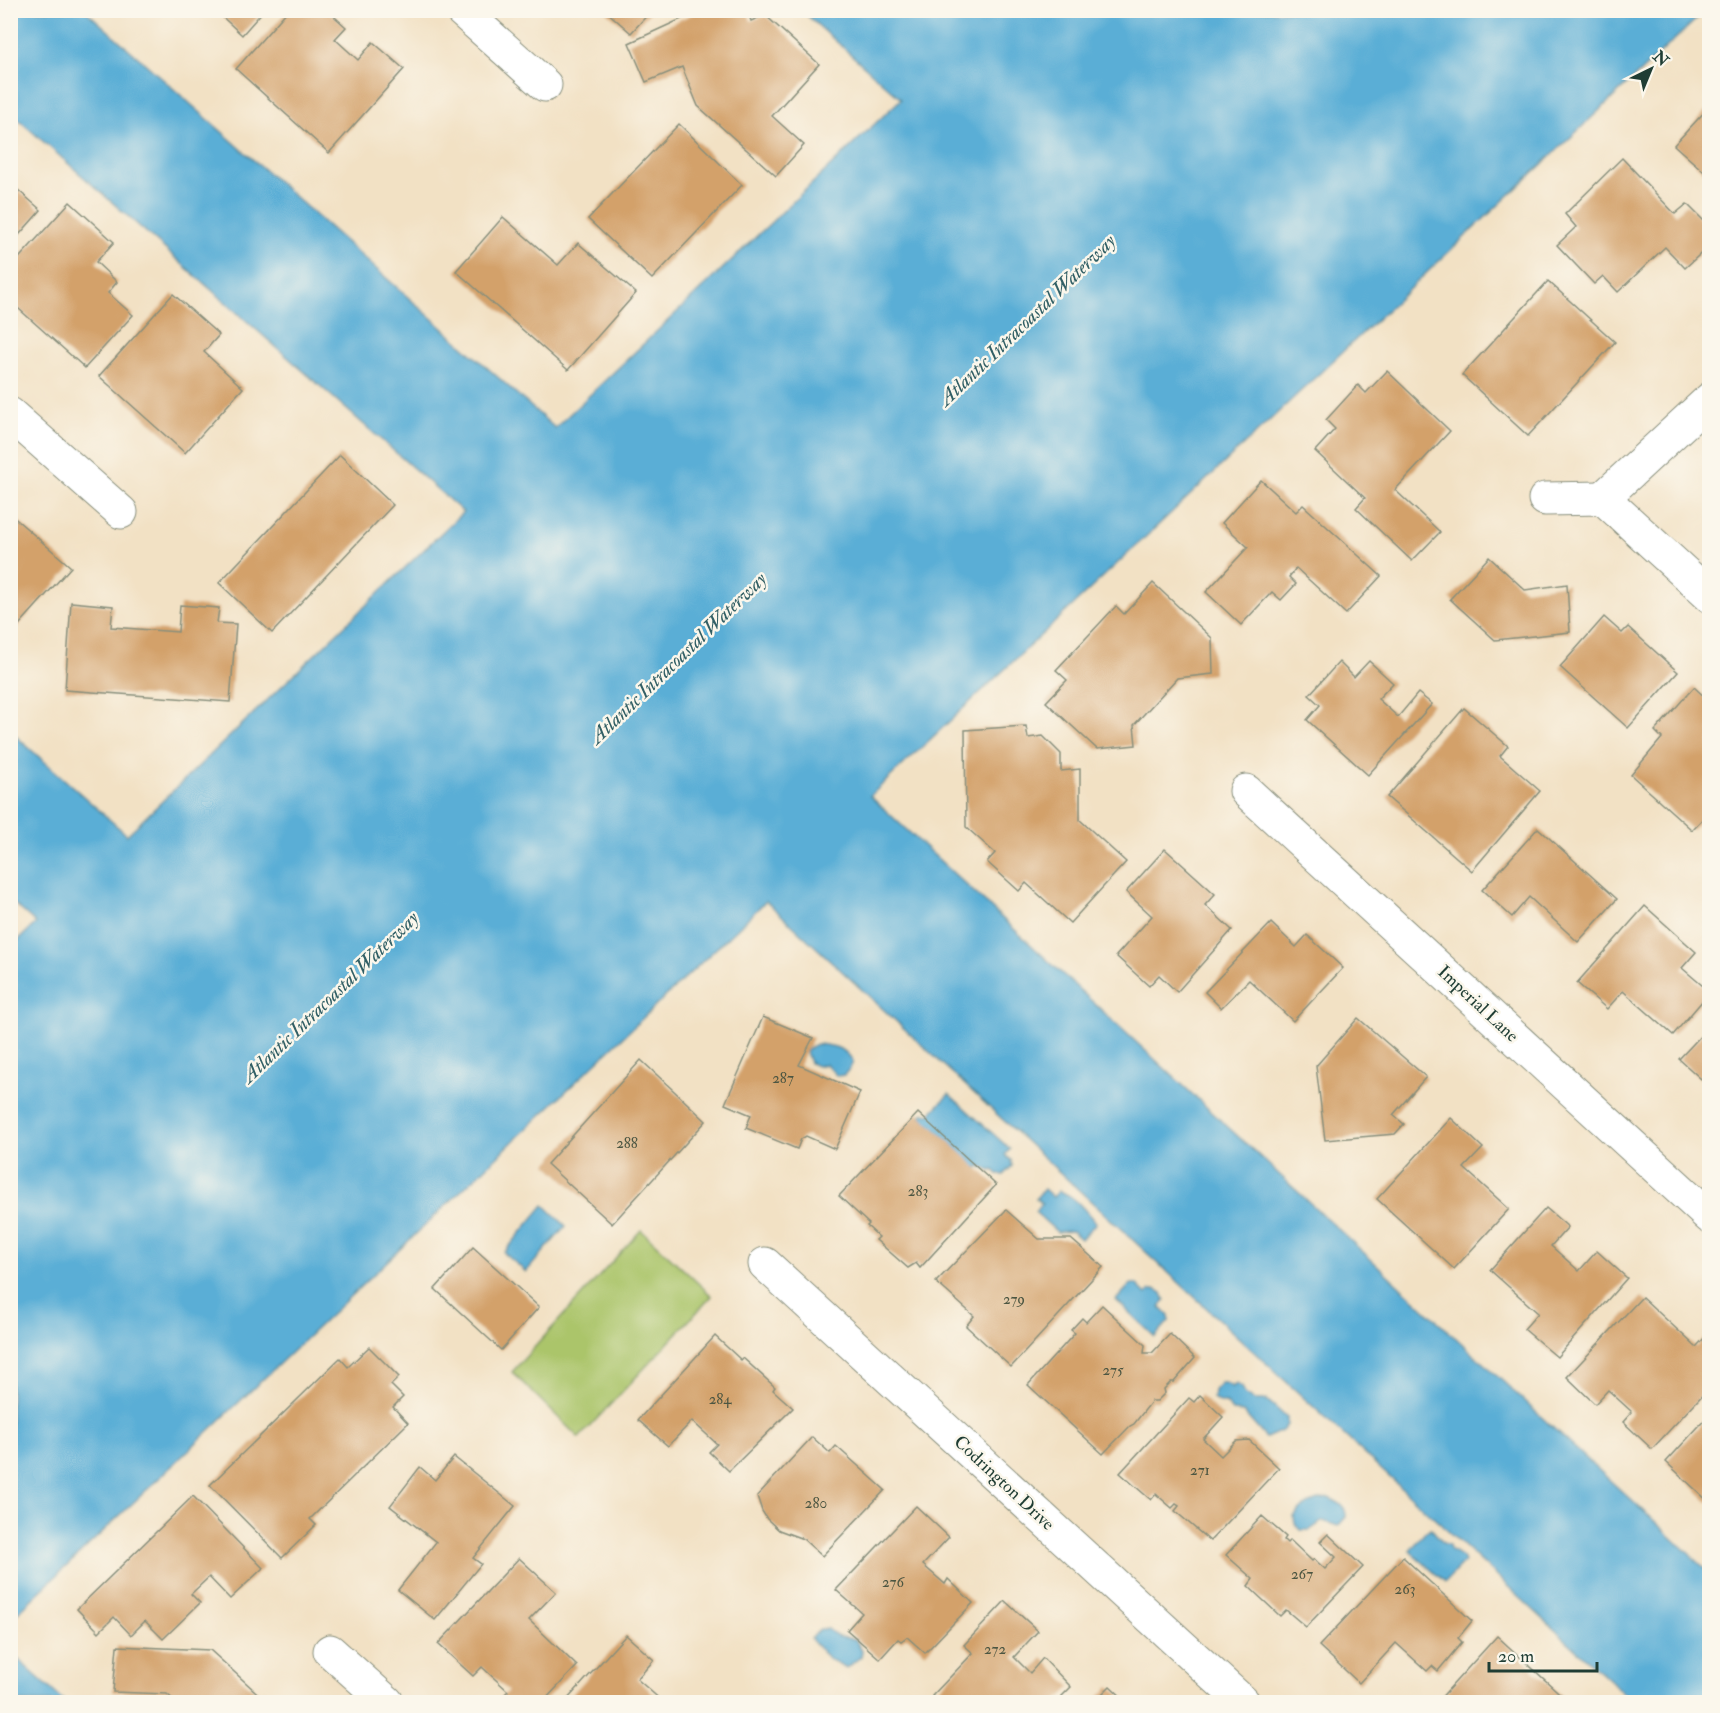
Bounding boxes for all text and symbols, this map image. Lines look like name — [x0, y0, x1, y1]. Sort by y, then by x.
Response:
north arrow — [1621, 39, 1681, 99]
text: N — [1648, 46, 1673, 71]
water label: Atlantic Intracoastal Waterway — [932, 229, 1121, 412]
water label: Atlantic Intracoastal Waterway — [583, 567, 772, 750]
water label: Atlantic Intracoastal Waterway — [235, 906, 424, 1089]
street label: Imperial Lane — [1433, 961, 1524, 1048]
house number: 287 — [772, 1069, 794, 1088]
house number: 288 — [616, 1134, 638, 1153]
house number: 283 — [908, 1182, 928, 1201]
house number: 279 — [1003, 1290, 1025, 1309]
house number: 275 — [1102, 1361, 1124, 1380]
house number: 284 — [709, 1390, 732, 1409]
street label: Codrington Drive — [949, 1431, 1059, 1536]
house number: 271 — [1190, 1461, 1210, 1480]
house number: 280 — [805, 1494, 827, 1513]
house number: 267 — [1291, 1565, 1313, 1584]
house number: 276 — [882, 1573, 905, 1592]
house number: 263 — [1395, 1580, 1415, 1599]
scale bar — [1489, 1635, 1597, 1673]
house number: 272 — [984, 1640, 1006, 1659]
text: 20 m — [1498, 1645, 1534, 1668]

